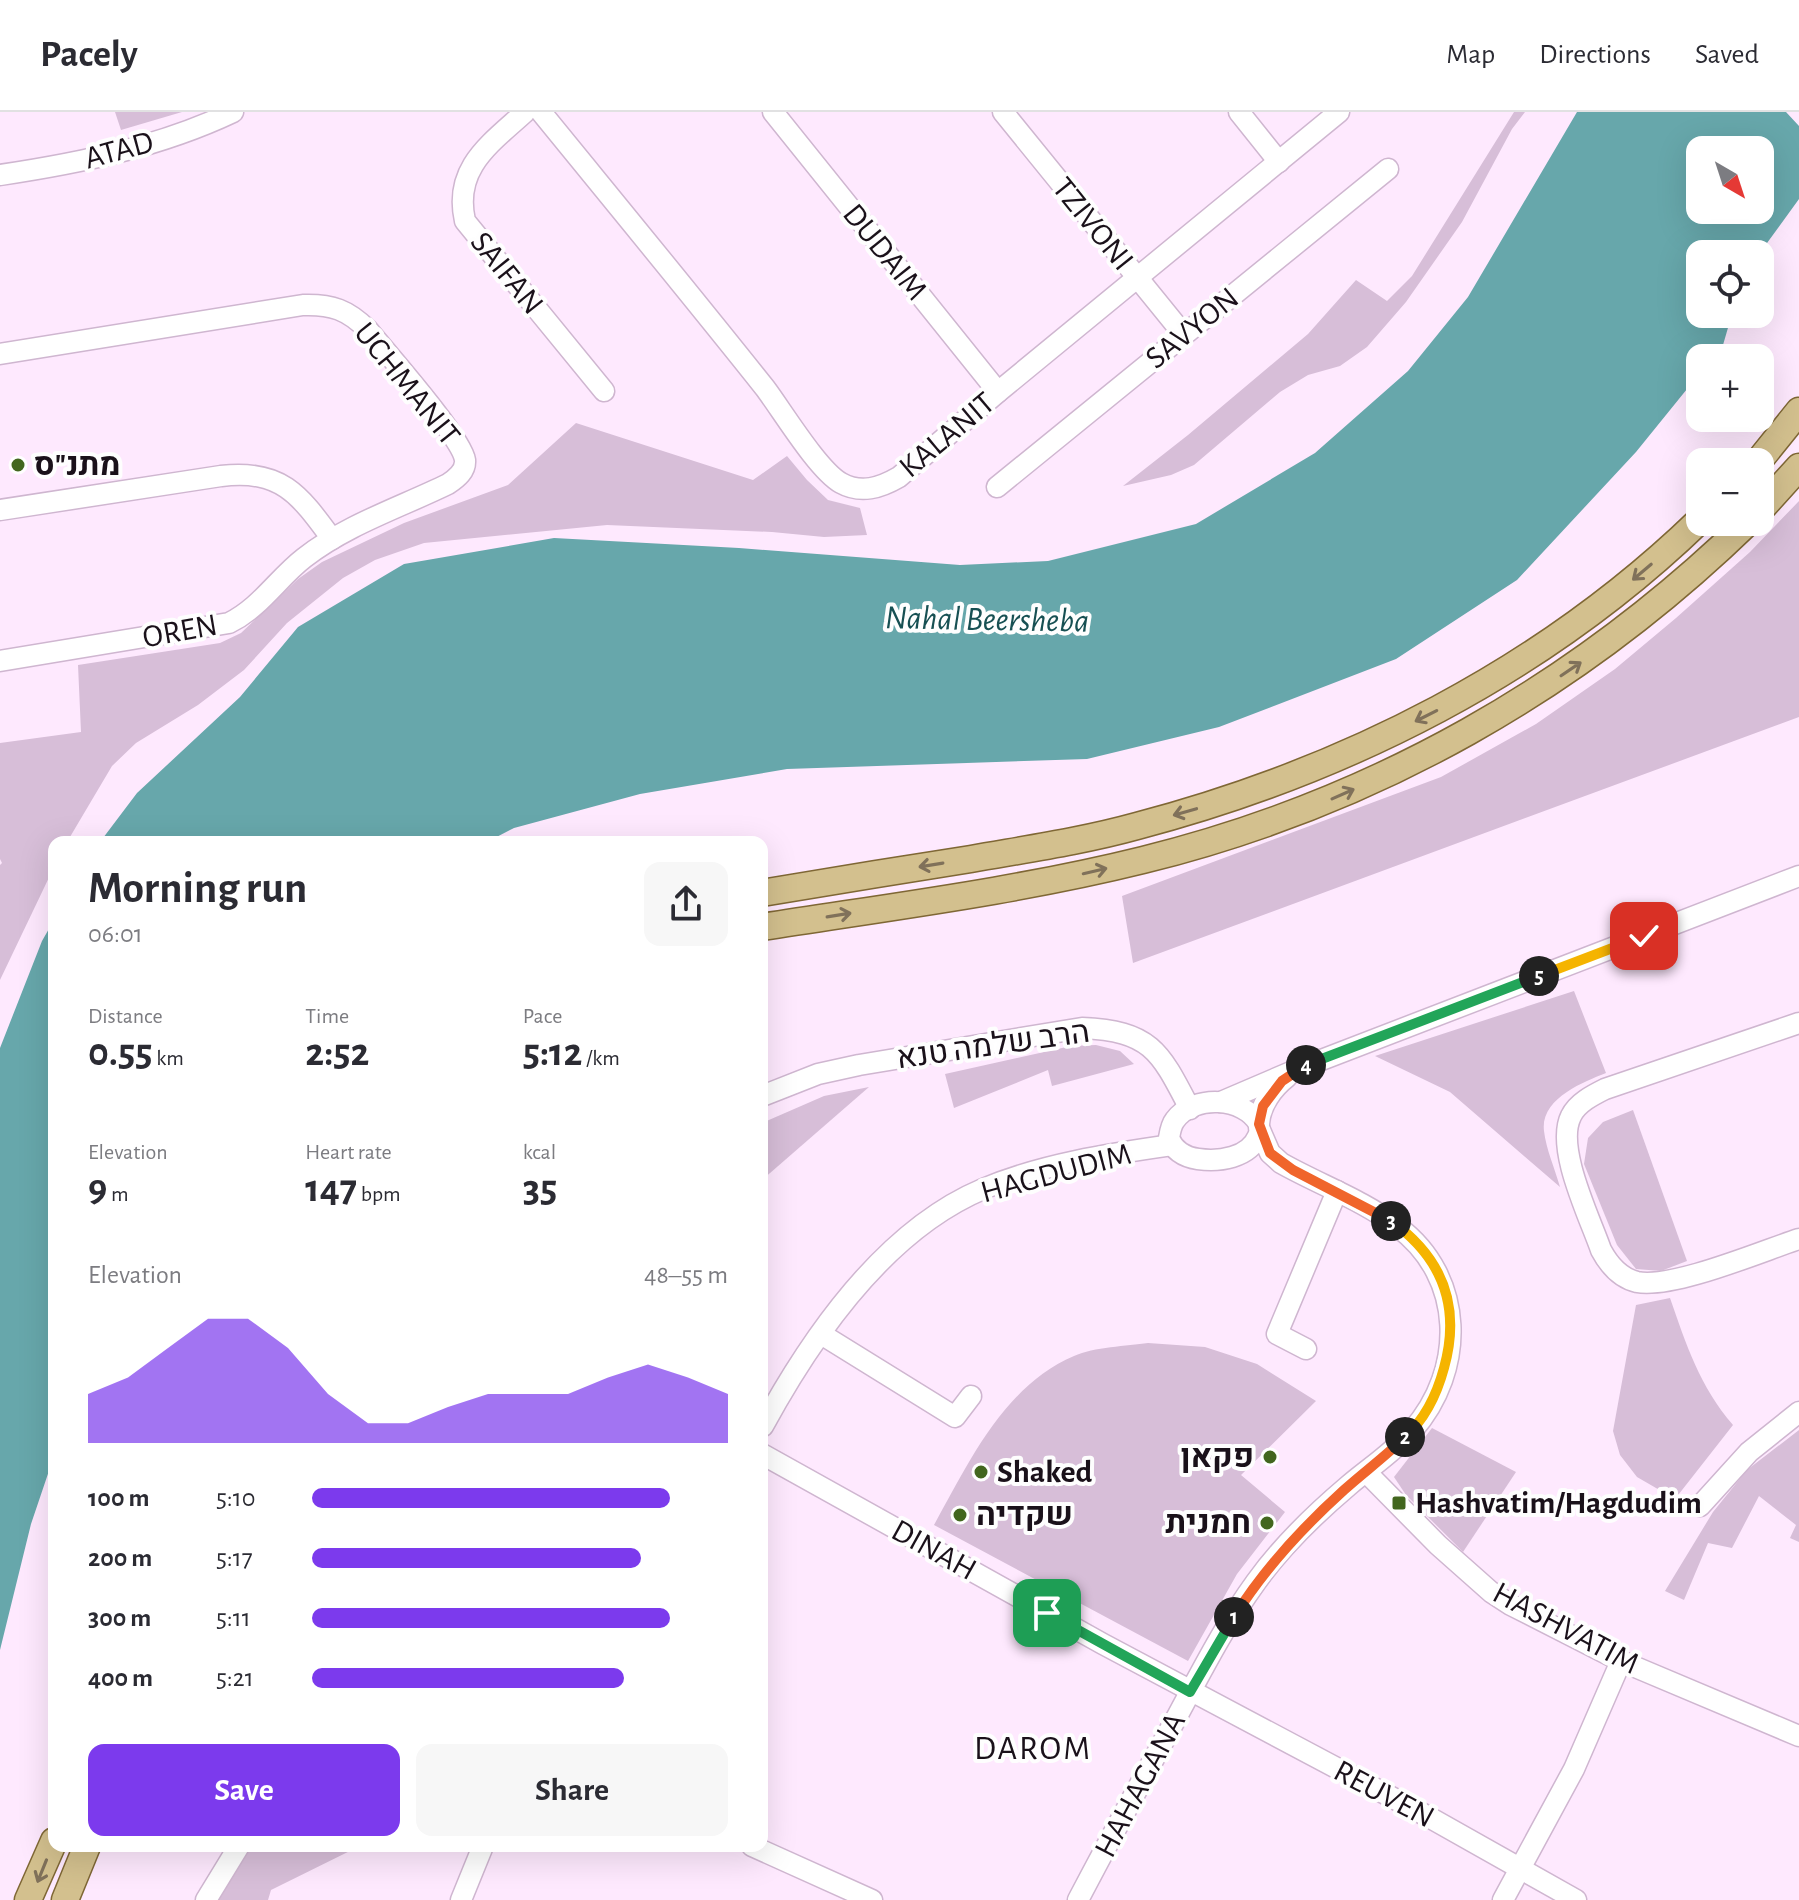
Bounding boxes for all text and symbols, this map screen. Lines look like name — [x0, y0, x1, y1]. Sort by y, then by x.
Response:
text: Pacely — [40, 36, 138, 74]
text: Map — [1446, 41, 1495, 69]
text: Directions — [1539, 41, 1651, 69]
text: Saved — [1695, 41, 1759, 69]
street label: ATAD — [81, 126, 157, 174]
north arrow — [1686, 136, 1774, 224]
map controls — [1686, 136, 1774, 536]
street label: TZIVONI — [1046, 172, 1140, 276]
street label: DUDAIM — [837, 198, 933, 306]
street label: SAIFAN — [464, 226, 550, 320]
button: locate — [1686, 240, 1774, 328]
street label: SAVYON — [1140, 281, 1244, 375]
street label: UCHMANIT — [348, 316, 466, 452]
button: + — [1686, 344, 1774, 432]
street label: KALANIT — [893, 386, 1001, 484]
button: − — [1686, 448, 1774, 536]
place label: מתנ"ס — [34, 449, 121, 481]
marker: מתנ"ס — [9, 456, 27, 474]
one-way arrow — [1632, 563, 1653, 581]
water label: Nahal Beersheba — [885, 601, 1089, 639]
street label: OREN — [140, 609, 220, 653]
one-way arrow — [1559, 661, 1581, 677]
one-way arrow — [1415, 709, 1438, 725]
one-way arrow — [1330, 785, 1355, 800]
one-way arrow — [1173, 806, 1198, 820]
one-way arrow — [919, 858, 944, 873]
button: share — [644, 862, 728, 946]
one-way arrow — [1082, 863, 1108, 878]
text: Morning run — [88, 867, 307, 911]
pin — [1610, 902, 1678, 970]
one-way arrow — [826, 907, 851, 922]
icon: check — [1622, 914, 1666, 958]
text: 06:01 — [88, 921, 143, 947]
pin: 5 — [1519, 956, 1559, 996]
text: 5 — [1534, 965, 1544, 987]
text: Distance — [88, 1005, 163, 1027]
text: Time — [305, 1005, 349, 1027]
text: Pace — [523, 1005, 562, 1027]
street label: הרב שלמה טנא — [894, 1016, 1092, 1074]
text: 0.55 — [88, 1033, 153, 1073]
text: 2:52 — [305, 1033, 369, 1073]
text: 5:12 — [523, 1033, 582, 1073]
pin: 4 — [1286, 1045, 1326, 1085]
text: km — [153, 1047, 184, 1069]
text: /km — [582, 1047, 620, 1069]
text: 4 — [1300, 1054, 1312, 1076]
street label: HAGDUDIM — [977, 1138, 1135, 1208]
text: Elevation — [88, 1141, 168, 1163]
text: Heart rate — [305, 1141, 392, 1163]
text: kcal — [523, 1141, 556, 1163]
text: 9 — [88, 1169, 107, 1209]
text: 147 — [305, 1169, 357, 1209]
text: 35 — [523, 1169, 557, 1209]
text: m — [107, 1183, 129, 1205]
text: bpm — [357, 1183, 401, 1205]
pin: 3 — [1371, 1201, 1411, 1241]
text: 3 — [1386, 1210, 1396, 1232]
text: Elevation — [88, 1262, 182, 1288]
text: 48–55 m — [644, 1262, 728, 1288]
pin: 2 — [1385, 1417, 1425, 1457]
text: 2 — [1400, 1426, 1410, 1448]
place label: פקאן — [1181, 1441, 1254, 1473]
marker: פקאן — [1261, 1448, 1279, 1466]
place label: Shaked — [997, 1456, 1093, 1488]
marker: Shaked — [972, 1463, 990, 1481]
text: 100 m — [88, 1485, 149, 1511]
text: 5:10 — [216, 1485, 256, 1511]
place label: Hashvatim/Hagdudim — [1415, 1487, 1702, 1519]
marker: Hashvatim/Hagdudim — [1390, 1494, 1408, 1512]
place label: שקדיה — [976, 1499, 1073, 1531]
marker: שקדיה — [951, 1506, 969, 1524]
place label: חמנית — [1165, 1507, 1251, 1539]
street label: DINAH — [886, 1514, 982, 1586]
marker: חמנית — [1258, 1514, 1276, 1532]
text: 200 m — [88, 1545, 152, 1571]
text: 5:17 — [216, 1545, 253, 1571]
street label: HASHVATIM — [1488, 1576, 1644, 1680]
pin — [1013, 1579, 1081, 1647]
icon: arrive — [1025, 1591, 1069, 1635]
pin: 1 — [1214, 1597, 1254, 1637]
text: 300 m — [88, 1605, 151, 1631]
text: 5:11 — [216, 1605, 251, 1631]
text: 1 — [1230, 1606, 1238, 1628]
text: 400 m — [88, 1665, 153, 1691]
text: 5:21 — [216, 1665, 254, 1691]
street label: HAHAGANA — [1089, 1708, 1191, 1862]
district label: DAROM — [974, 1732, 1092, 1766]
button: Save — [88, 1744, 400, 1836]
button: Share — [416, 1744, 728, 1836]
street label: REUVEN — [1329, 1754, 1439, 1834]
one-way arrow — [33, 1858, 48, 1883]

